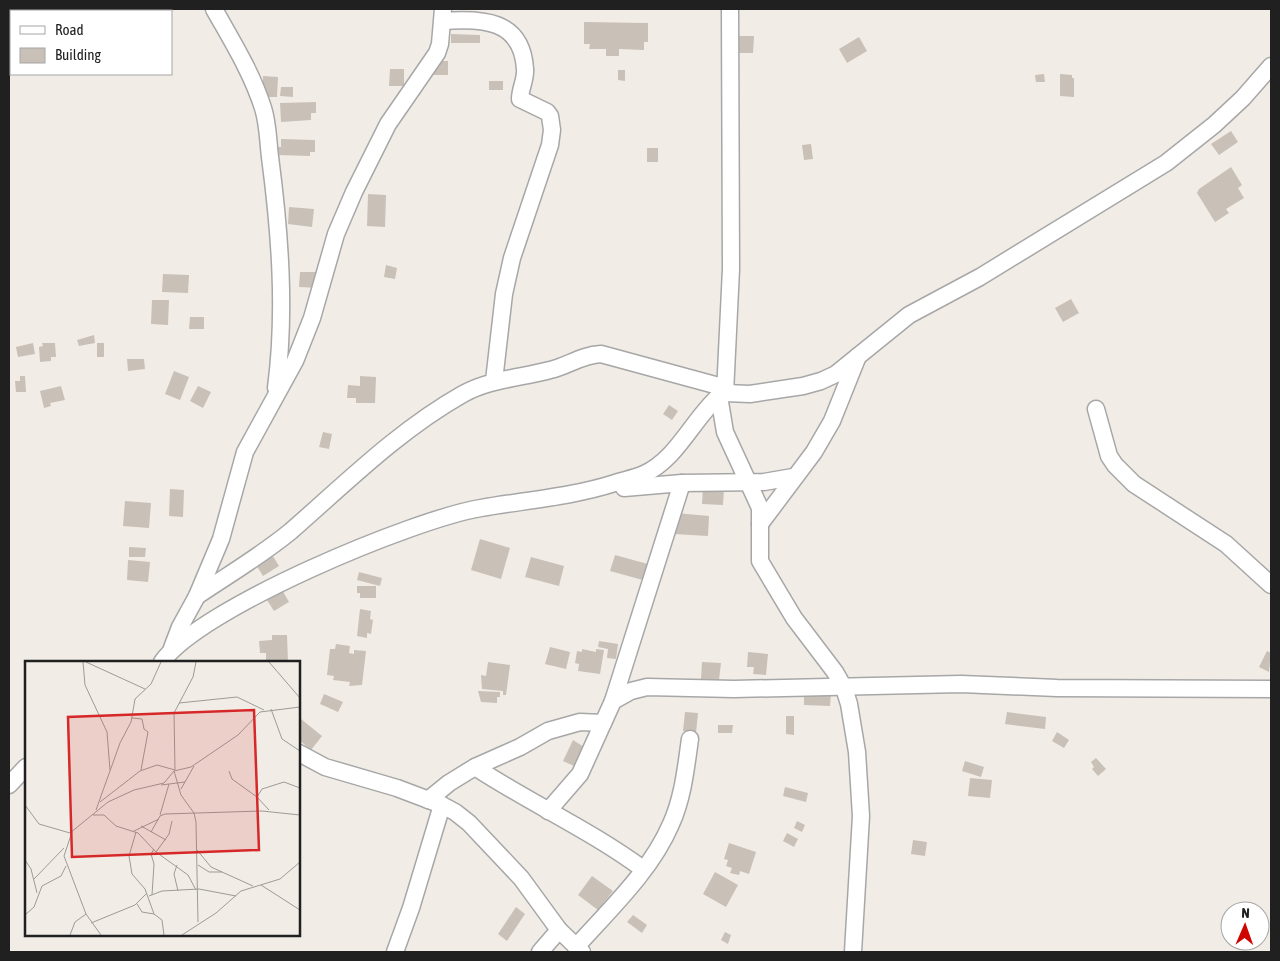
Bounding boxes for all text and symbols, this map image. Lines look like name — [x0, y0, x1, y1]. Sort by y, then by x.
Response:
legend — [10, 10, 172, 75]
text: Road — [55, 21, 84, 38]
text: Building — [55, 46, 101, 63]
inset map — [25, 661, 300, 936]
north arrow — [1220, 901, 1270, 951]
text: N — [1241, 905, 1250, 921]

